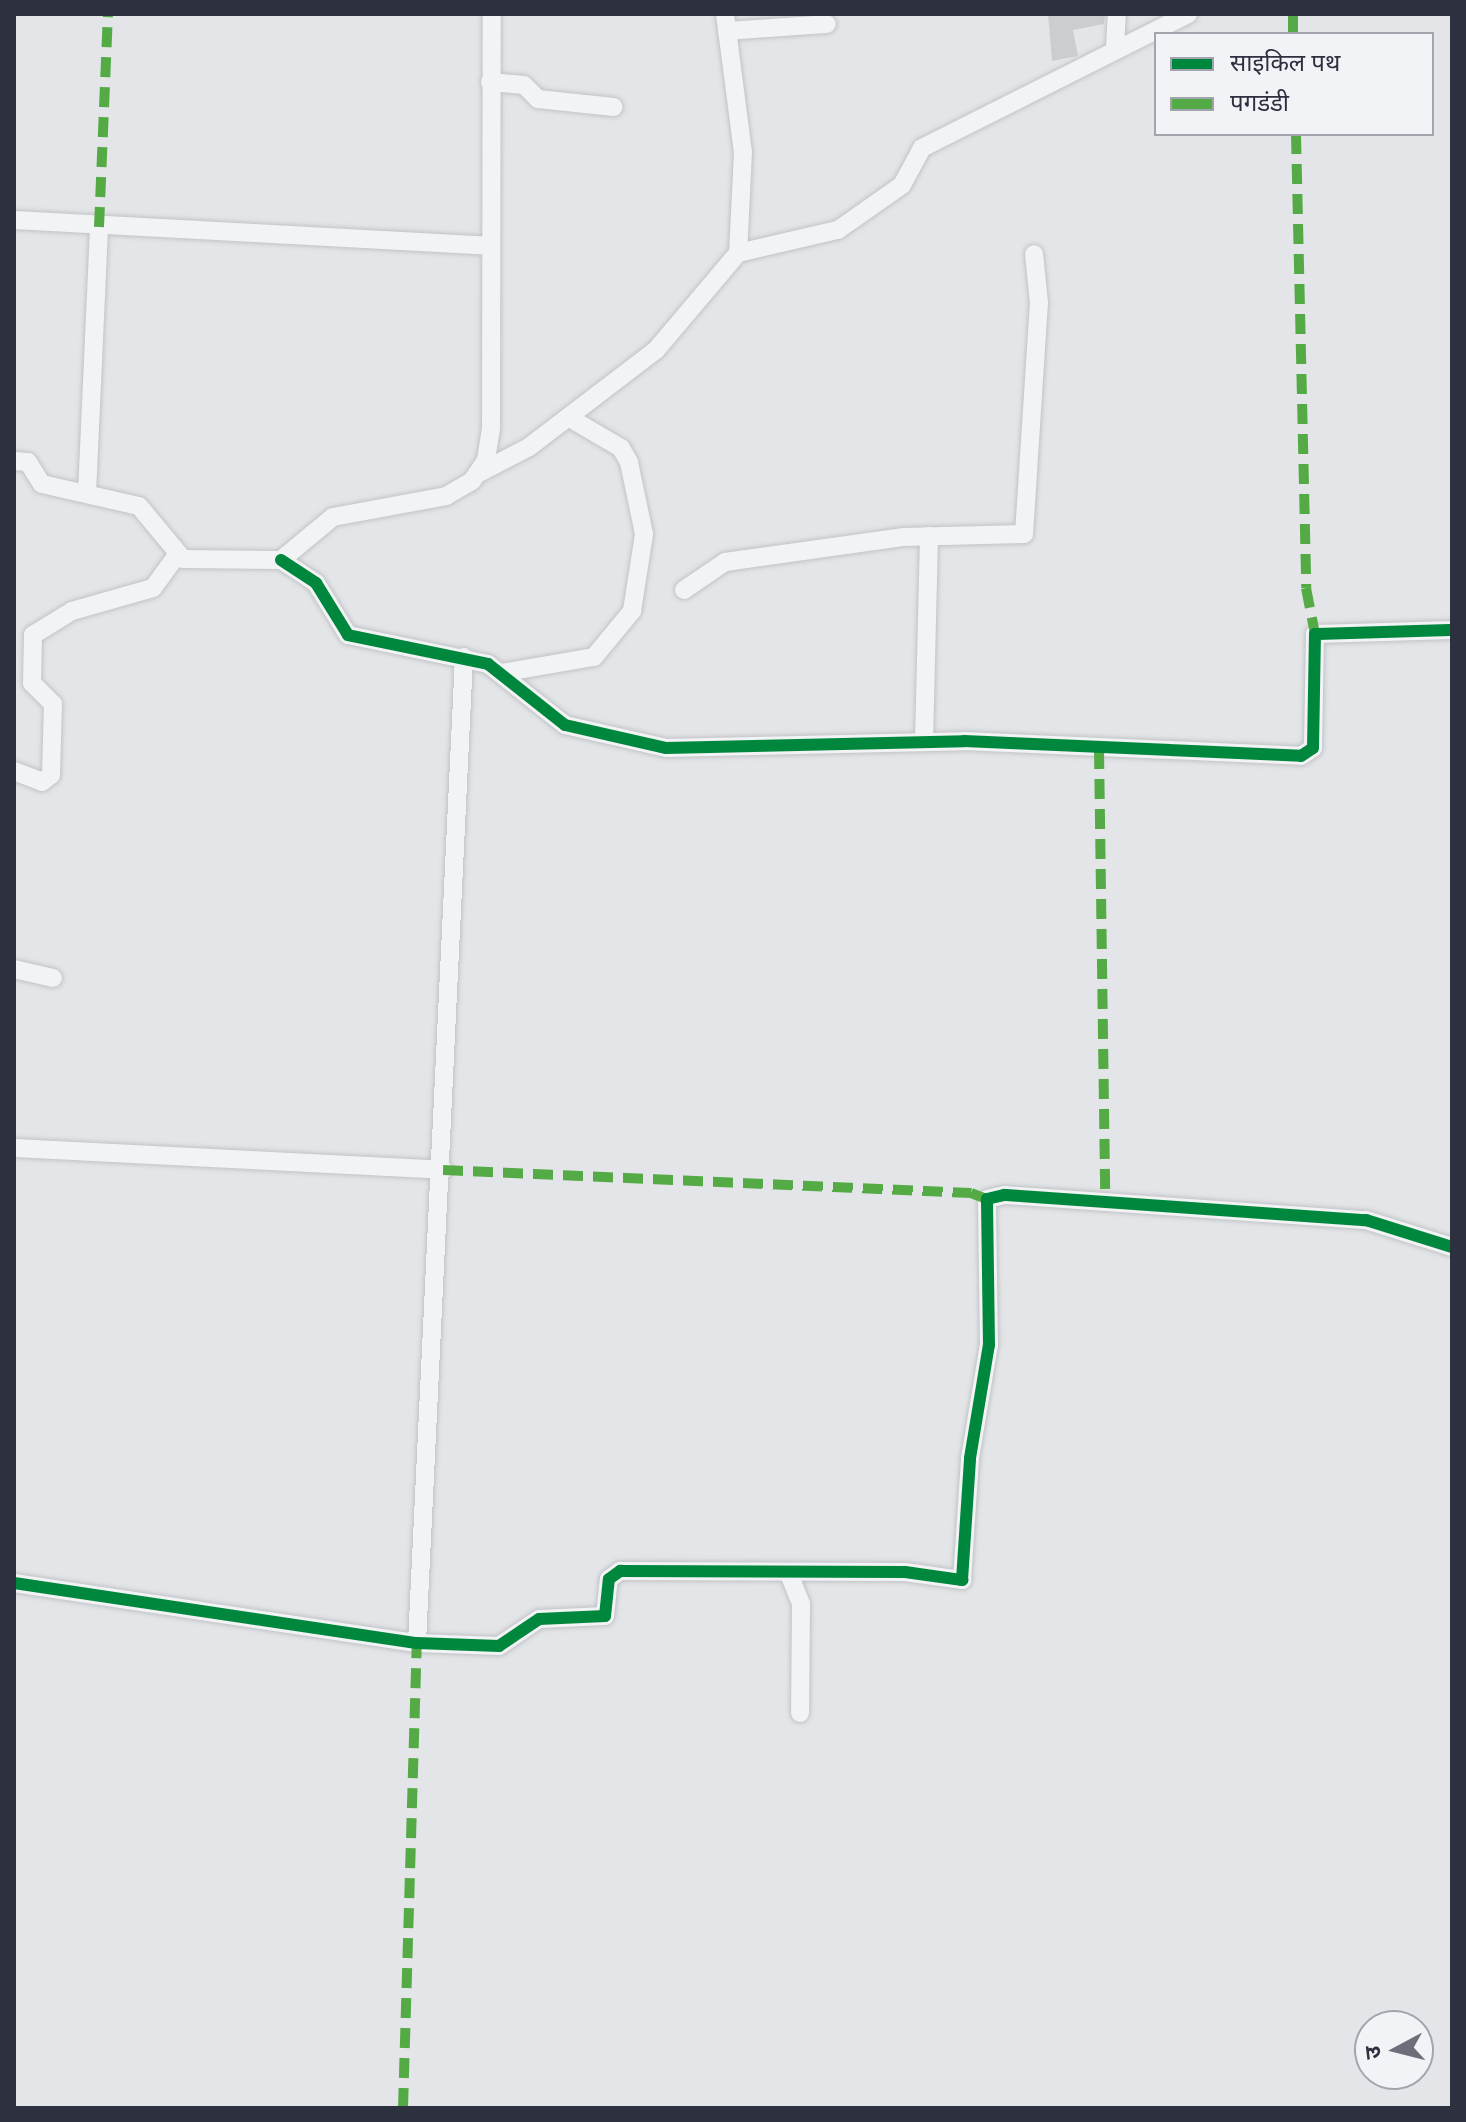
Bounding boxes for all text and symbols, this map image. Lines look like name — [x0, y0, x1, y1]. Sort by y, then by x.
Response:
legend — [1154, 32, 1434, 136]
text: साइकिल पथ — [1230, 47, 1340, 76]
text: पगडंडी — [1230, 87, 1289, 116]
north arrow — [1354, 2010, 1434, 2090]
text: उ — [1357, 2045, 1386, 2061]

